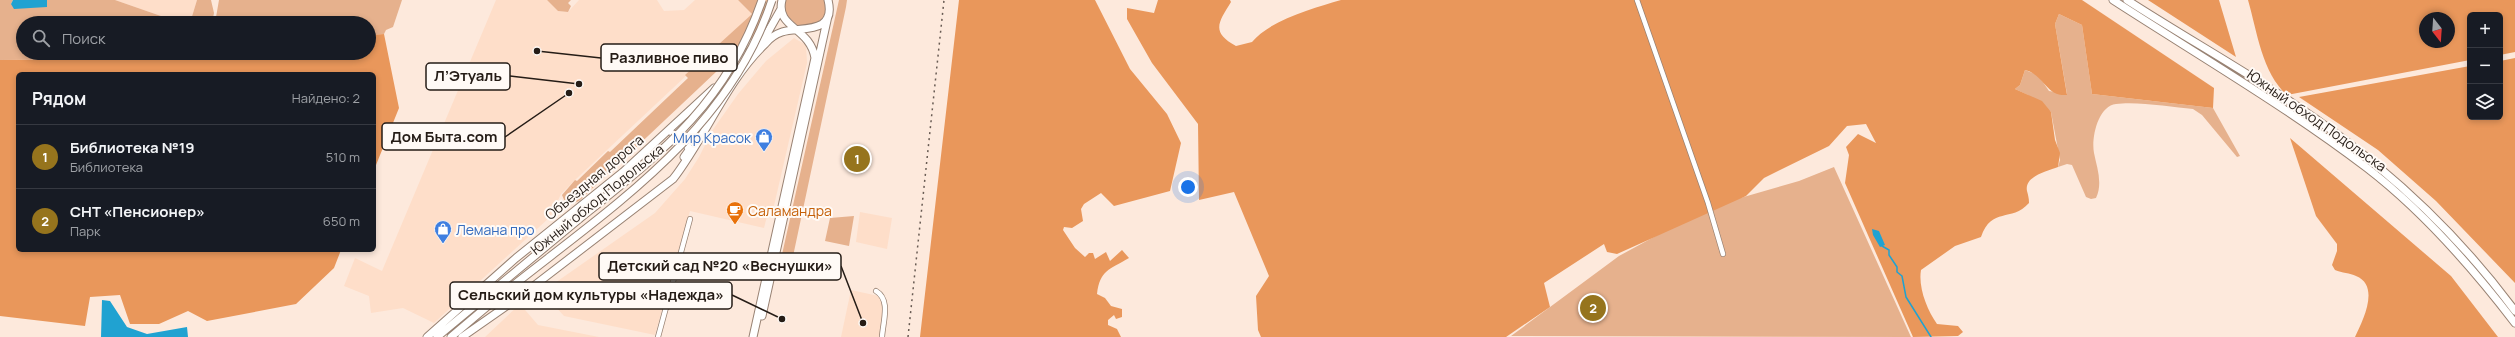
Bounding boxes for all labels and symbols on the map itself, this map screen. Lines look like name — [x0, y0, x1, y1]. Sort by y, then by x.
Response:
north arrow — [2419, 12, 2455, 48]
callout: Разливное пиво — [601, 44, 737, 71]
text: Разливное пиво — [609, 47, 729, 68]
callout: Л’Этуаль — [426, 63, 510, 90]
text: Л’Этуаль — [434, 65, 502, 86]
street label: Южный обход Подольска — [2243, 65, 2391, 175]
callout: Дом Быта.com — [382, 123, 505, 150]
text: Дом Быта.com — [390, 126, 498, 147]
shop icon: Мир Красок — [754, 127, 774, 152]
place label: Мир Красок — [673, 128, 752, 147]
street label: Объездная дорога — [541, 130, 647, 224]
street label: Южный обход Подольска — [526, 139, 668, 259]
pin: 1 — [844, 144, 870, 174]
your location — [1178, 177, 1198, 197]
cafe icon: Саламандра — [725, 200, 745, 225]
place label: Саламандра — [748, 201, 832, 220]
shop icon: Лемана про — [433, 219, 453, 244]
place label: Лемана про — [456, 220, 535, 239]
callout: Детский сад №20 «Веснушки» — [599, 253, 841, 280]
text: Детский сад №20 «Веснушки» — [607, 255, 833, 276]
callout: Сельский дом культуры «Надежда» — [450, 282, 732, 309]
text: Сельский дом культуры «Надежда» — [458, 284, 724, 305]
pin: 2 — [1580, 293, 1606, 323]

